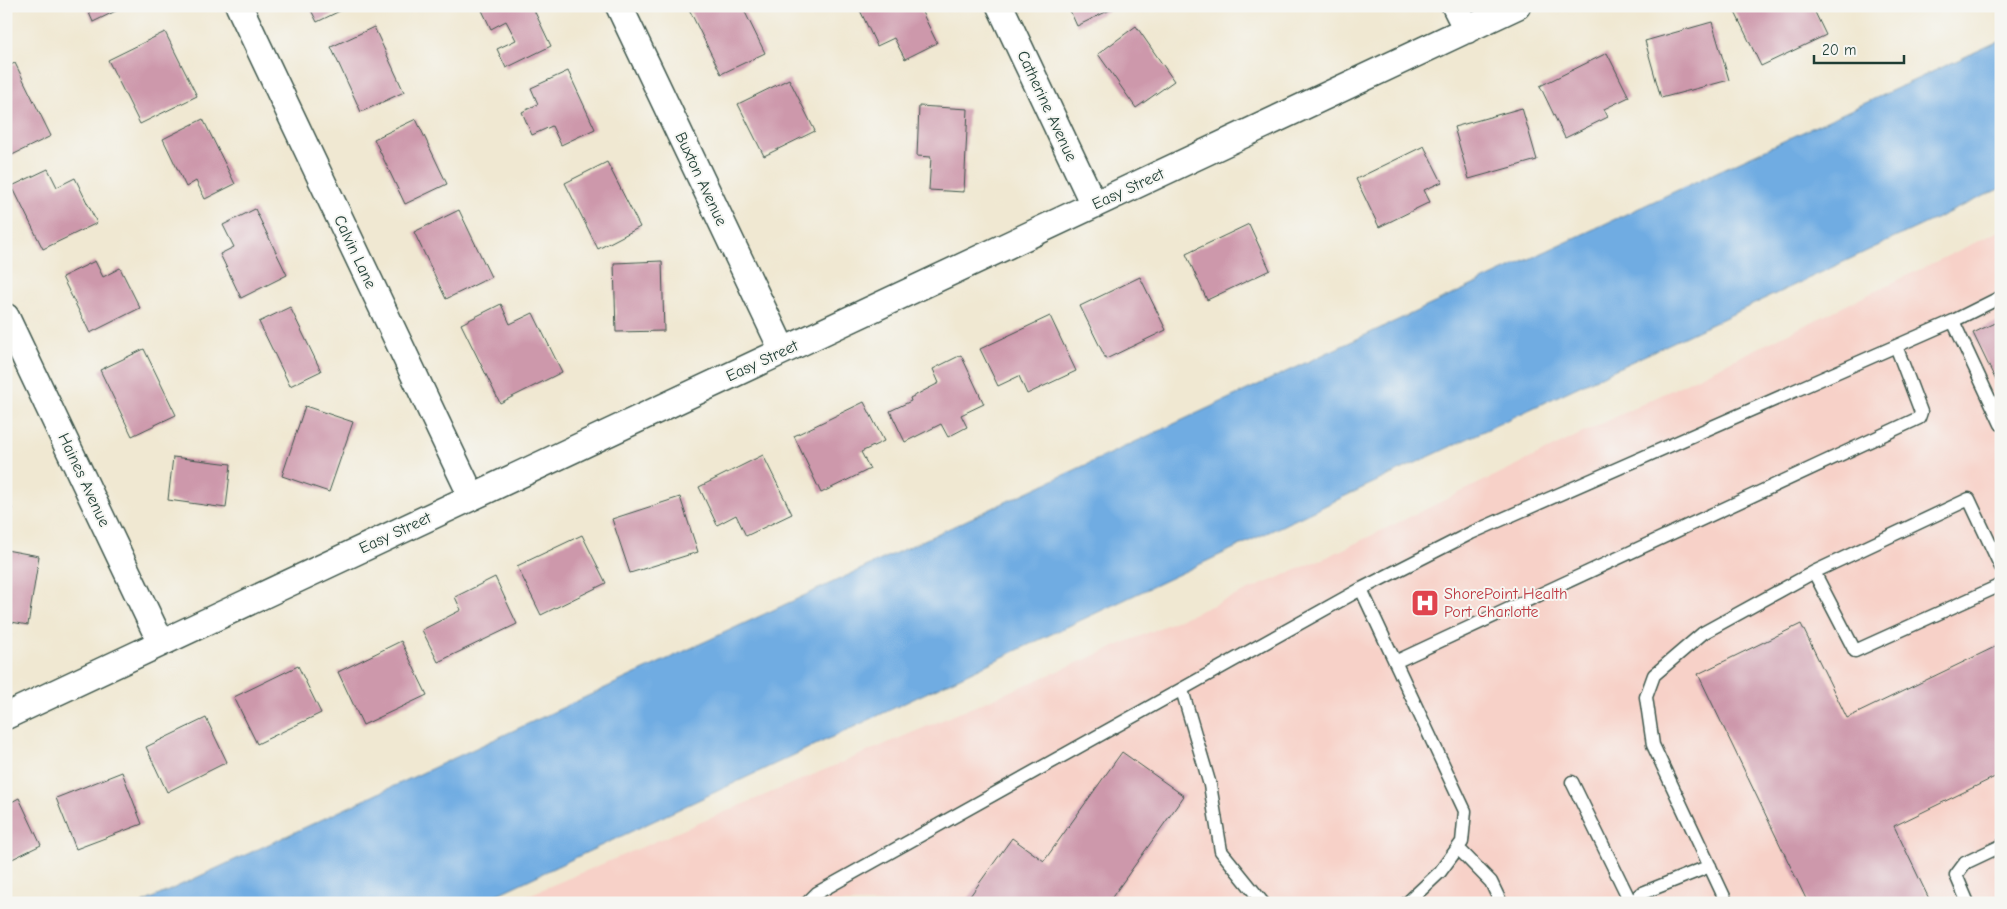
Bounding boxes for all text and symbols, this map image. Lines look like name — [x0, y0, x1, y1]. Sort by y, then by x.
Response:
scale bar — [1814, 32, 1904, 64]
text: 20 m — [1822, 41, 1856, 59]
street label: Catherine Avenue — [1013, 48, 1081, 164]
street label: Buxton Avenue — [671, 129, 731, 229]
street label: Easy Street — [1089, 164, 1167, 213]
street label: Calvin Lane — [330, 212, 380, 292]
street label: Easy Street — [723, 336, 801, 385]
street label: Haines Avenue — [54, 430, 114, 530]
street label: Easy Street — [356, 508, 434, 557]
place label: ShorePoint Health Port Charlotte — [1444, 585, 1568, 621]
hospital icon: ShorePoint Health Port Charlotte — [1410, 588, 1440, 618]

